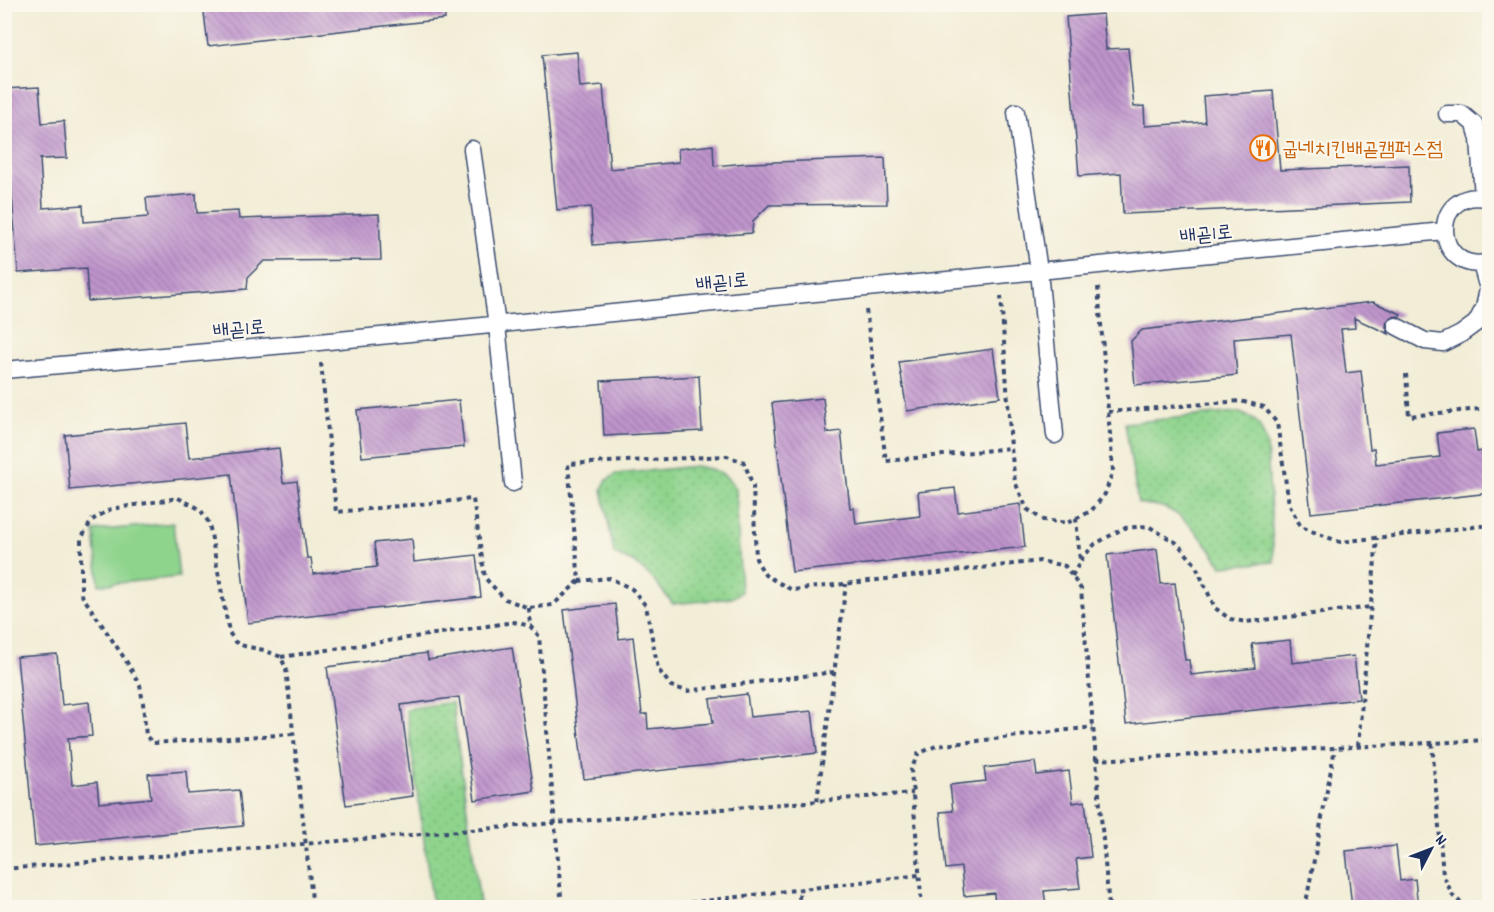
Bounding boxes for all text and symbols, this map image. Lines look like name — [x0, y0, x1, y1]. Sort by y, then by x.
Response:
restaurant icon: 굽네치킨배곧캠퍼스점 — [1248, 133, 1278, 163]
place label: 굽네치킨배곧캠퍼스점 — [1282, 137, 1443, 165]
street label: 배곧1로 — [1179, 219, 1234, 253]
street label: 배곧1로 — [695, 267, 750, 301]
street label: 배곧1로 — [212, 315, 267, 347]
north arrow — [1401, 819, 1461, 879]
text: N — [1429, 830, 1452, 851]

